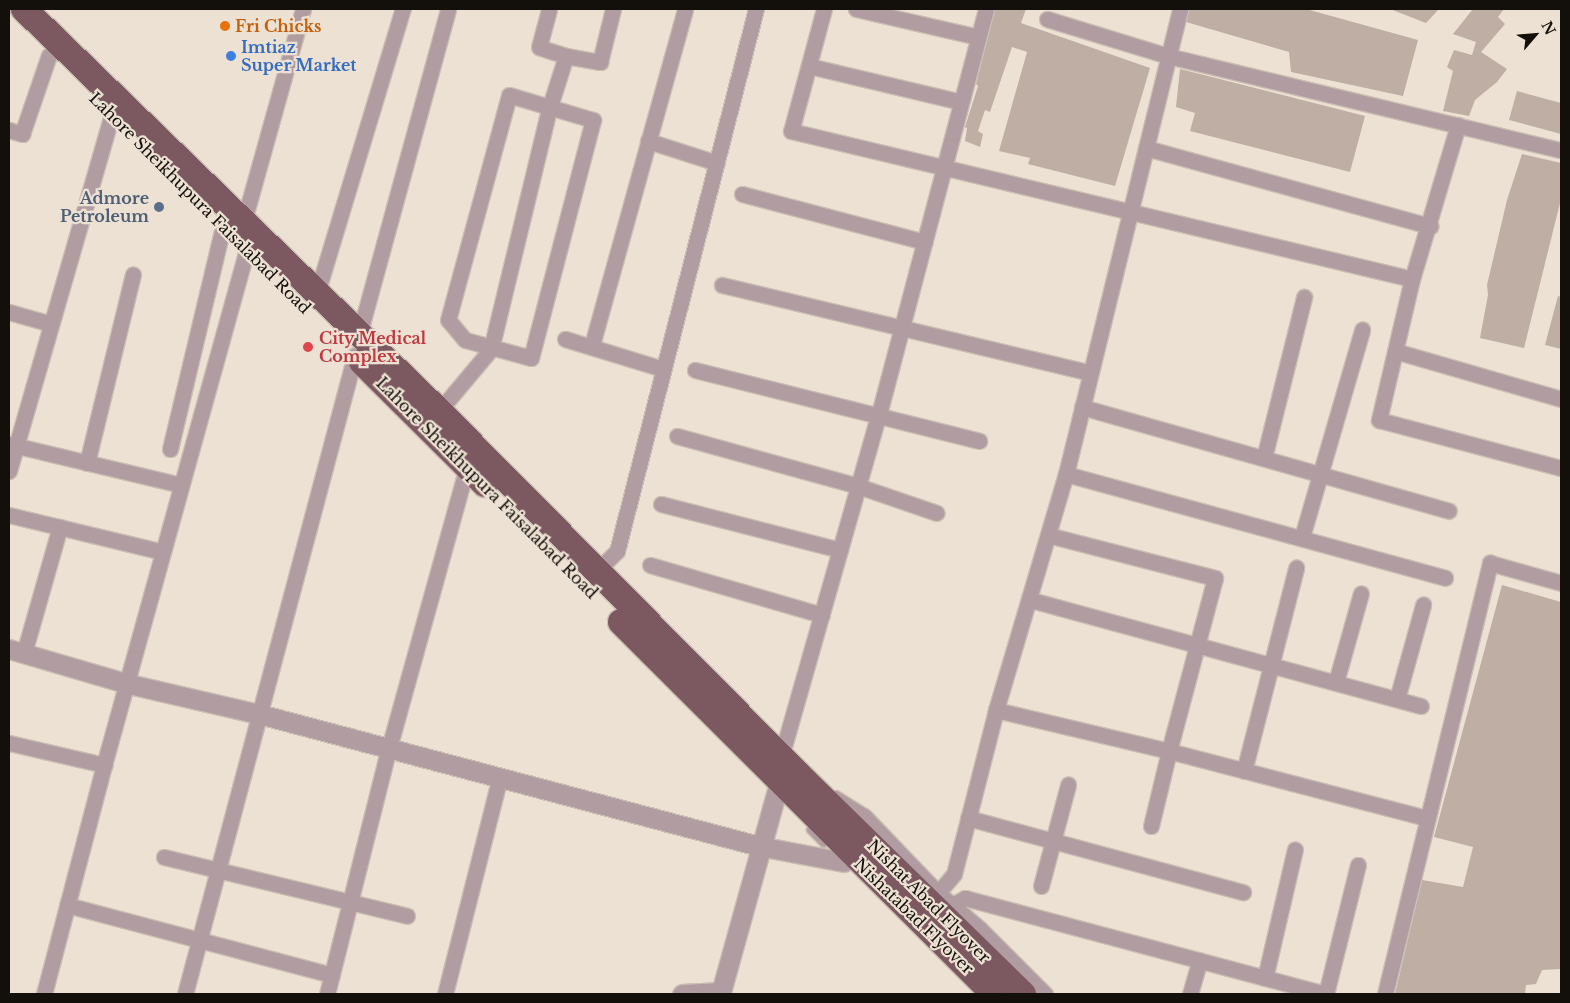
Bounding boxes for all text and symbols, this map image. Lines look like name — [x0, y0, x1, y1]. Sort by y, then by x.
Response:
north arrow — [1510, 10, 1560, 60]
place label: Fri Chicks — [235, 16, 321, 36]
text: N — [1537, 18, 1559, 38]
marker: Fri Chicks — [219, 20, 231, 32]
place label: Imtiaz Super Market — [241, 37, 357, 75]
marker: Imtiaz Super Market — [225, 50, 237, 62]
street label: Lahore Sheikhupura Faisalabad Road — [85, 88, 315, 318]
place label: Admore Petroleum — [60, 188, 149, 226]
marker: Admore Petroleum — [153, 201, 165, 213]
place label: City Medical Complex — [319, 328, 427, 366]
marker: City Medical Complex — [301, 340, 315, 354]
street label: Lahore Sheikhupura Faisalabad Road — [372, 373, 602, 603]
street label: Nishat Abad Flyover — [863, 835, 995, 967]
street label: Nishatabad Flyover — [850, 854, 978, 978]

